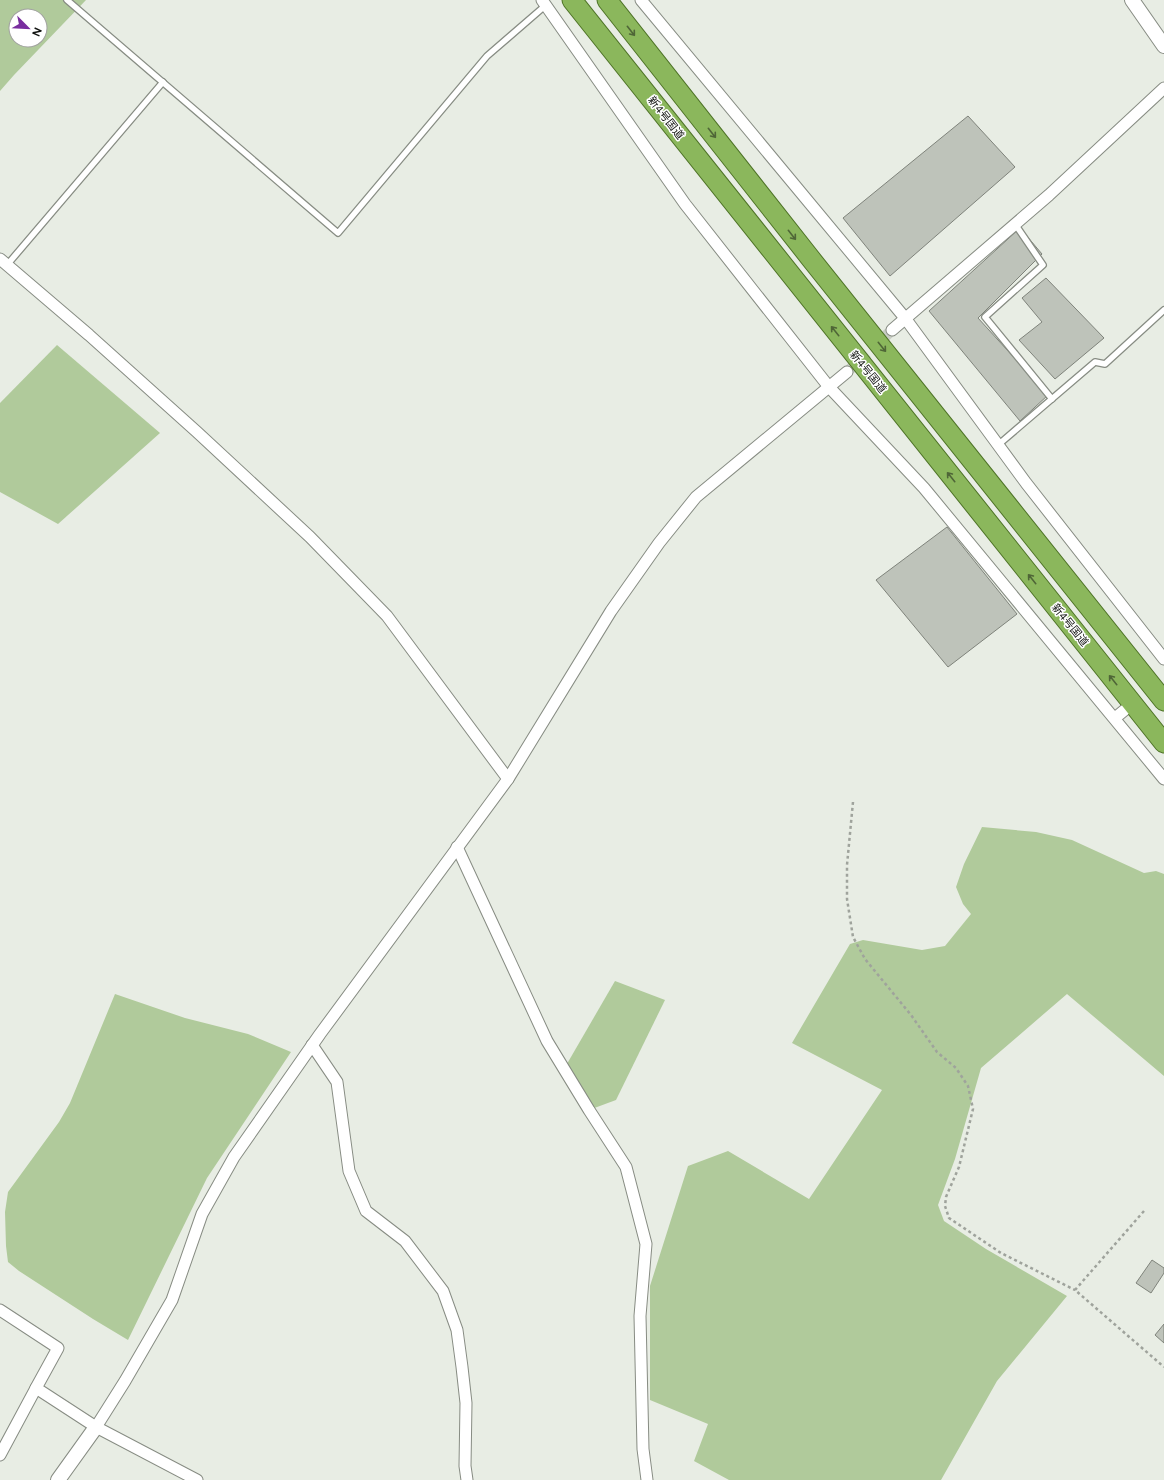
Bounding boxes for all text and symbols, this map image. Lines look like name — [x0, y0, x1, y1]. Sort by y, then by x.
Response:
north arrow — [8, 8, 48, 48]
text: N — [29, 25, 44, 38]
one-way arrow — [627, 25, 636, 36]
street label: 新4号国道 — [645, 94, 687, 142]
one-way arrow — [707, 127, 716, 138]
one-way arrow — [788, 229, 796, 240]
one-way arrow — [831, 326, 840, 337]
one-way arrow — [878, 342, 886, 353]
street label: 新4号国道 — [847, 348, 889, 396]
one-way arrow — [947, 471, 956, 482]
one-way arrow — [1028, 573, 1037, 584]
street label: 新4号国道 — [1049, 601, 1091, 649]
one-way arrow — [1109, 675, 1118, 686]

